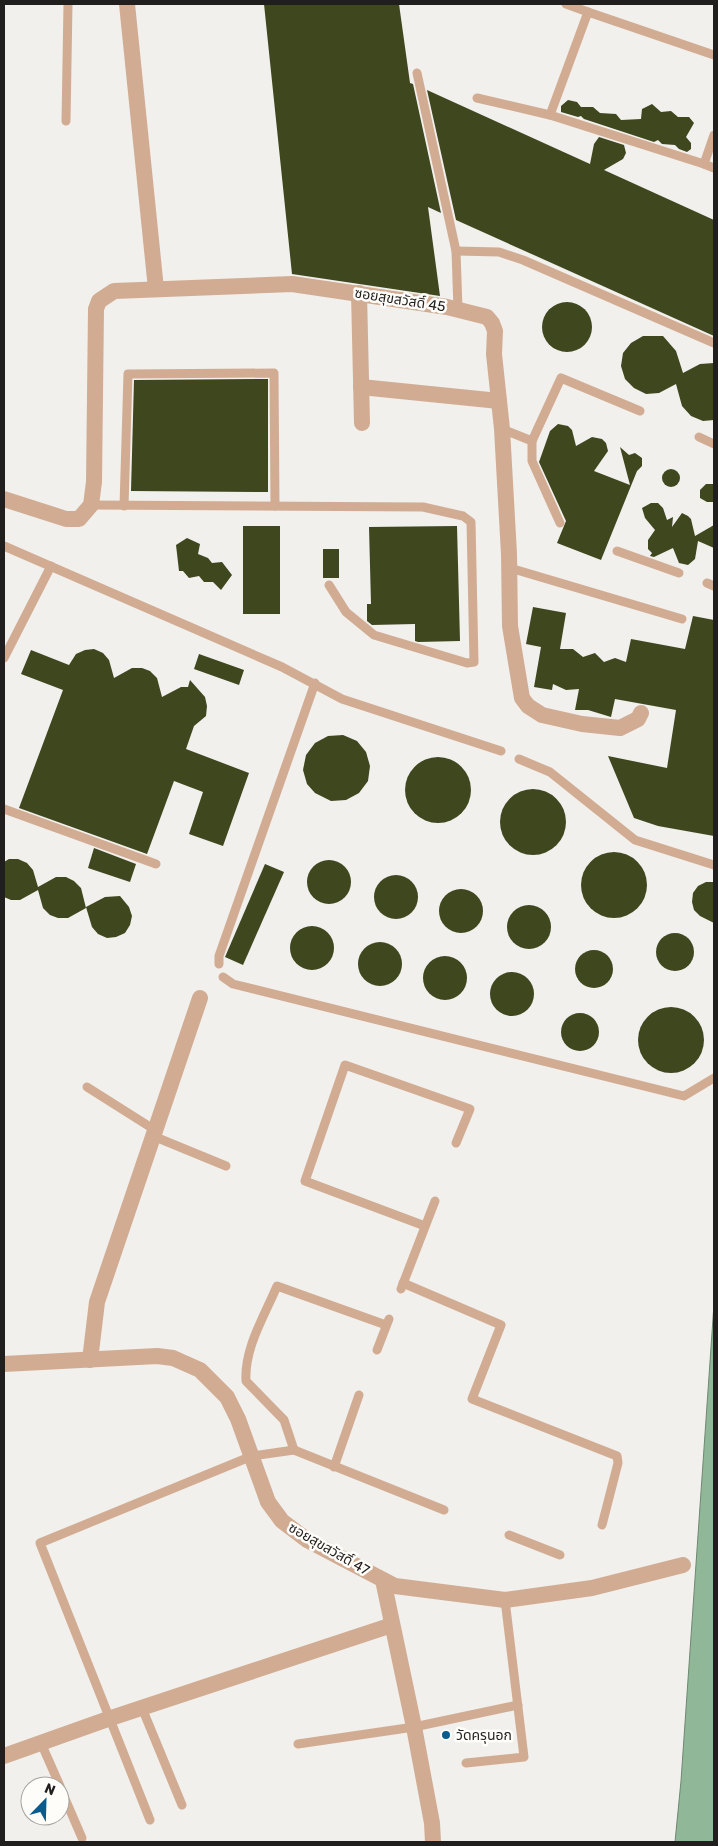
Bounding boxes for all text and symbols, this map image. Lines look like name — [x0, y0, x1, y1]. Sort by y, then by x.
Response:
street label: ซอยสุขสวัสดิ์ 45 — [353, 284, 447, 316]
street label: ซอยสุขสวัสดิ์ 47 — [286, 1519, 372, 1579]
place label: วัดครุนอก — [456, 1727, 512, 1744]
marker: วัดครุนอก — [440, 1729, 452, 1741]
north arrow — [20, 1776, 70, 1826]
text: N — [42, 1780, 58, 1799]

